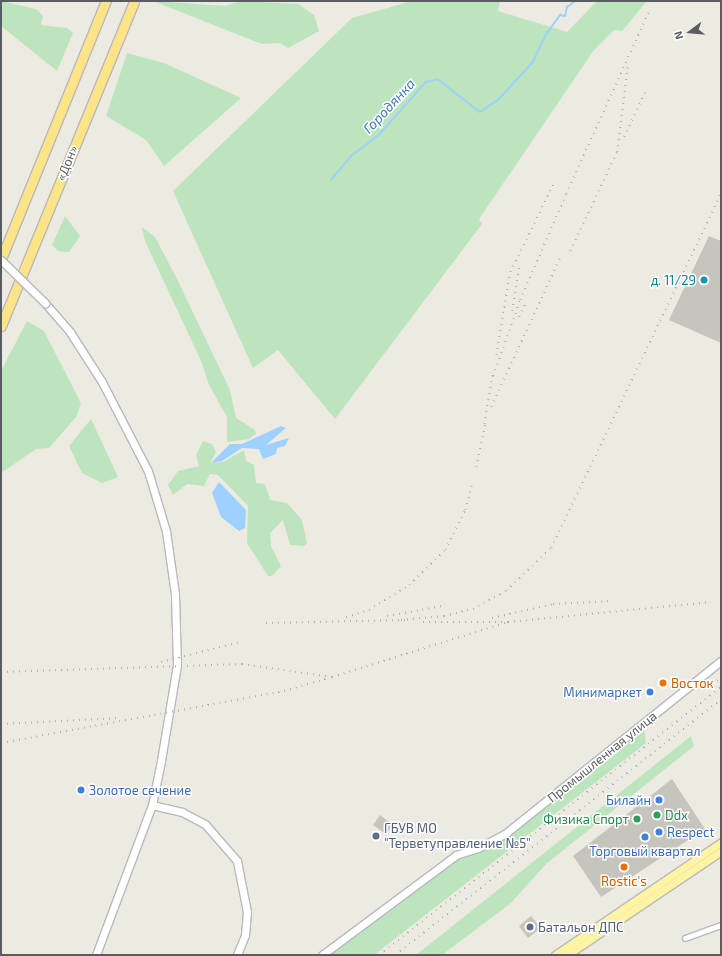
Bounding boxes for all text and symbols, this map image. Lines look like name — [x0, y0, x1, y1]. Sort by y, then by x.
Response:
north arrow — [670, 12, 710, 52]
text: N — [671, 30, 685, 41]
water label: Городянка — [360, 75, 418, 137]
street label: «Дон» — [53, 143, 81, 183]
place label: д. 11/29 — [651, 272, 696, 288]
marker: д. 11/29 — [699, 275, 709, 285]
place label: Восток — [671, 675, 714, 691]
marker: Восток — [658, 678, 668, 688]
place label: Минимаркет — [563, 684, 642, 700]
marker: Минимаркет — [645, 687, 655, 697]
street label: Промышленная улица — [544, 708, 660, 806]
place label: Золотое сечение — [89, 782, 191, 798]
marker: Золотое сечение — [76, 785, 86, 795]
place label: Билайн — [606, 792, 651, 808]
marker: Билайн — [654, 795, 664, 805]
place label: Ddx — [665, 807, 688, 823]
marker: Ddx — [652, 810, 662, 820]
place label: Физика Спорт — [543, 811, 629, 827]
marker: Физика Спорт — [632, 814, 642, 824]
place label: ГБУВ МО "Терветуправление №5" — [384, 821, 531, 852]
place label: Respect — [667, 824, 714, 840]
marker: Respect — [654, 827, 664, 837]
marker: ГБУВ МО "Терветуправление №5" — [371, 831, 381, 841]
marker: Торговый квартал — [640, 832, 650, 842]
place label: Торговый квартал — [589, 843, 701, 859]
marker: Rostic's — [619, 862, 629, 872]
place label: Rostic's — [601, 873, 647, 889]
place label: Батальон ДПС — [538, 919, 624, 935]
marker: Батальон ДПС — [525, 922, 535, 932]

